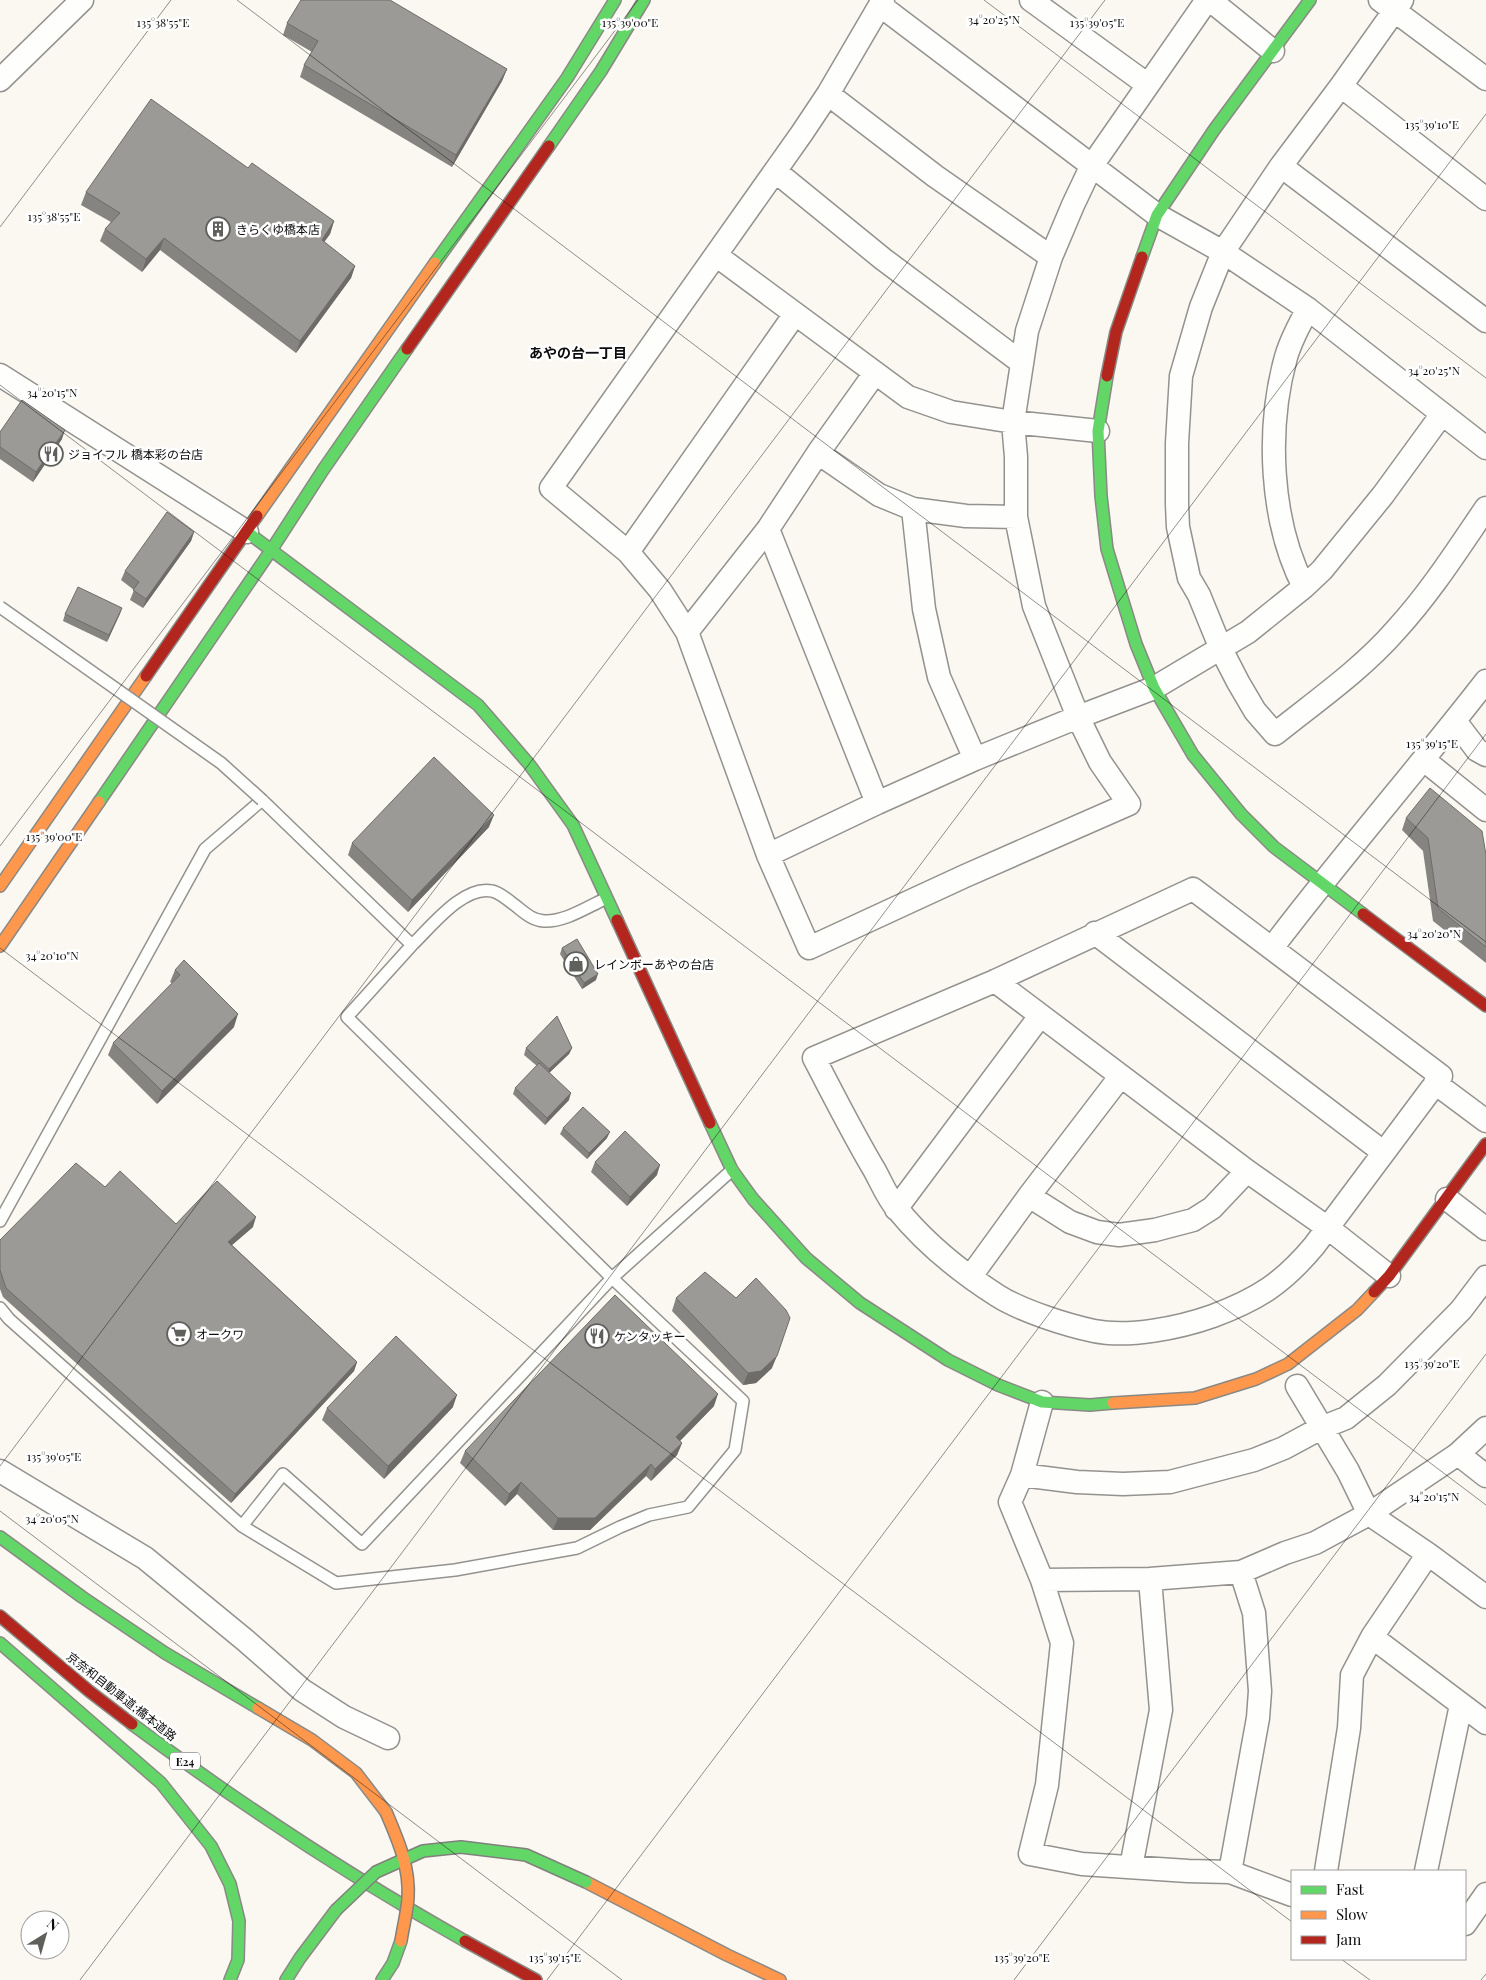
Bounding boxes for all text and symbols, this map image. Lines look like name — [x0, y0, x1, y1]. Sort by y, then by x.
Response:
text: 34°20'25"N — [968, 11, 1021, 27]
text: 135°38'55"E — [137, 14, 189, 30]
text: 135°39'00"E — [602, 14, 658, 30]
text: 135°39'05"E — [1070, 14, 1124, 30]
text: 135°39'10"E — [1405, 116, 1459, 132]
text: 135°38'55"E — [28, 208, 80, 224]
building icon: きらくゆ橋本店 — [205, 216, 231, 242]
place label: きらくゆ橋本店 — [236, 221, 320, 237]
district label: あやの台一丁目 — [529, 343, 627, 362]
text: 34°20'25"N — [1408, 362, 1461, 378]
text: 34°20'15"N — [26, 384, 78, 400]
restaurant icon: ジョイフル 橋本彩の台店 — [38, 441, 64, 467]
place label: ジョイフル 橋本彩の台店 — [68, 446, 203, 462]
text: 135°39'15"E — [1406, 735, 1458, 751]
text: 135°39'00"E — [26, 828, 82, 844]
text: 34°20'20"N — [1407, 925, 1462, 941]
text: 34°20'10"N — [25, 947, 79, 963]
shop icon: レインボーあやの台店 — [563, 951, 589, 977]
place label: レインボーあやの台店 — [594, 956, 714, 972]
supermarket icon: オークワ — [166, 1321, 192, 1347]
restaurant icon: ケンタッキー — [584, 1323, 610, 1349]
place label: オークワ — [196, 1326, 244, 1342]
place label: ケンタッキー — [614, 1328, 686, 1344]
text: 135°39'20"E — [1404, 1355, 1460, 1371]
text: 135°39'05"E — [27, 1448, 81, 1464]
text: 34°20'15"N — [1408, 1488, 1460, 1504]
text: 34°20'05"N — [25, 1510, 79, 1526]
street label: 京奈和自動車道;橋本道路 — [64, 1648, 180, 1744]
road number: E24 — [170, 1752, 200, 1770]
legend — [1291, 1870, 1466, 1960]
text: Fast — [1336, 1879, 1365, 1899]
text: Slow — [1336, 1904, 1368, 1924]
north arrow — [20, 1910, 70, 1960]
text: N — [43, 1914, 63, 1935]
text: Jam — [1335, 1929, 1362, 1949]
text: 135°39'15"E — [529, 1949, 581, 1965]
text: 135°39'20"E — [994, 1949, 1050, 1965]

